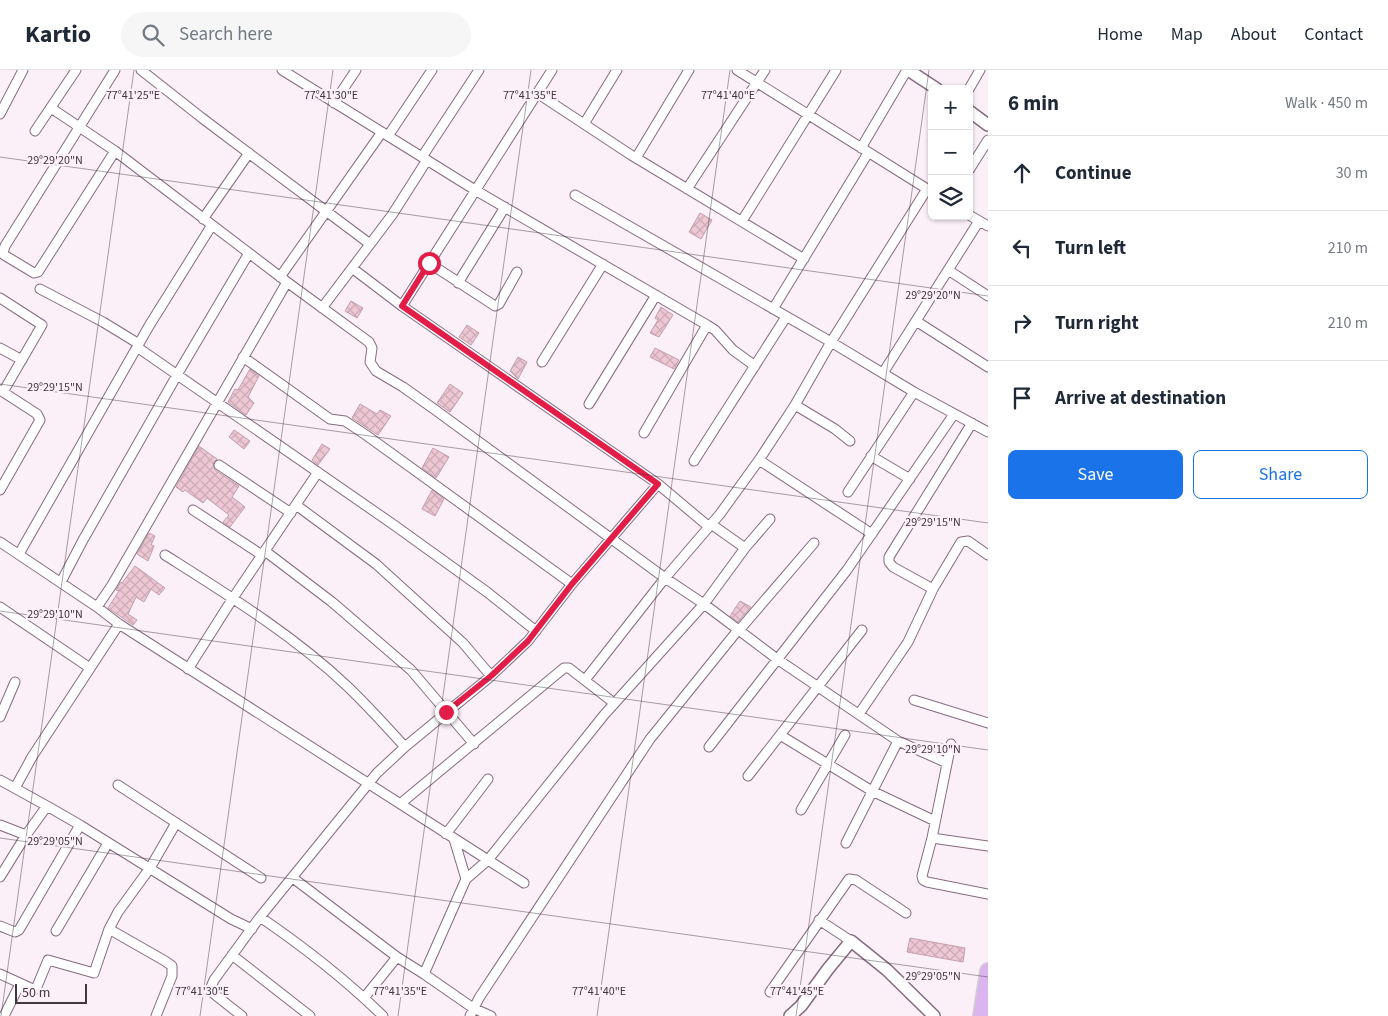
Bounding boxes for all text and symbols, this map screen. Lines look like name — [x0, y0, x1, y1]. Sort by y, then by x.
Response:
search box — [121, 12, 471, 57]
text: Kartio — [25, 17, 91, 52]
icon: search — [139, 21, 167, 49]
text: Search here — [179, 21, 273, 48]
text: Home — [1097, 22, 1143, 47]
text: Map — [1171, 22, 1203, 47]
text: About — [1231, 22, 1276, 47]
text: Contact — [1304, 22, 1363, 47]
map controls — [928, 85, 973, 220]
button: + — [928, 85, 973, 130]
text: 77°41'25"E — [106, 87, 160, 104]
text: 77°41'30"E — [304, 87, 358, 104]
text: 77°41'35"E — [503, 87, 557, 104]
text: 77°41'40"E — [701, 87, 755, 104]
text: 6 min — [1008, 88, 1059, 118]
text: Walk · 450 m — [1285, 92, 1368, 114]
button: − — [928, 130, 973, 175]
text: 29°29'20"N — [27, 152, 83, 169]
icon: ahead — [1008, 159, 1036, 187]
text: Continue — [1055, 160, 1132, 187]
text: 30 m — [1336, 162, 1368, 184]
button: layers — [928, 175, 973, 220]
icon: left — [1008, 234, 1036, 262]
text: Turn left — [1055, 235, 1126, 262]
text: 210 m — [1328, 237, 1368, 259]
route start — [418, 252, 441, 275]
text: 29°29'20"N — [905, 287, 961, 304]
icon: right — [1008, 309, 1036, 337]
text: Turn right — [1055, 310, 1139, 337]
text: 210 m — [1328, 312, 1368, 334]
text: 29°29'15"N — [27, 379, 83, 396]
icon: arrive — [1008, 384, 1036, 412]
text: Arrive at destination — [1055, 385, 1226, 412]
button: Save — [1008, 450, 1183, 499]
button: Share — [1193, 450, 1368, 499]
text: 29°29'15"N — [905, 514, 961, 531]
text: 29°29'10"N — [27, 606, 83, 623]
route end — [435, 701, 458, 724]
text: 29°29'10"N — [905, 741, 961, 758]
text: 29°29'05"N — [27, 833, 83, 850]
text: 29°29'05"N — [905, 968, 961, 985]
scale bar — [15, 981, 88, 1004]
text: 50 m — [22, 983, 50, 1003]
text: 77°41'30"E — [175, 983, 229, 1000]
text: 77°41'35"E — [373, 983, 427, 1000]
text: 77°41'40"E — [572, 983, 626, 1000]
text: 77°41'45"E — [770, 983, 824, 1000]

